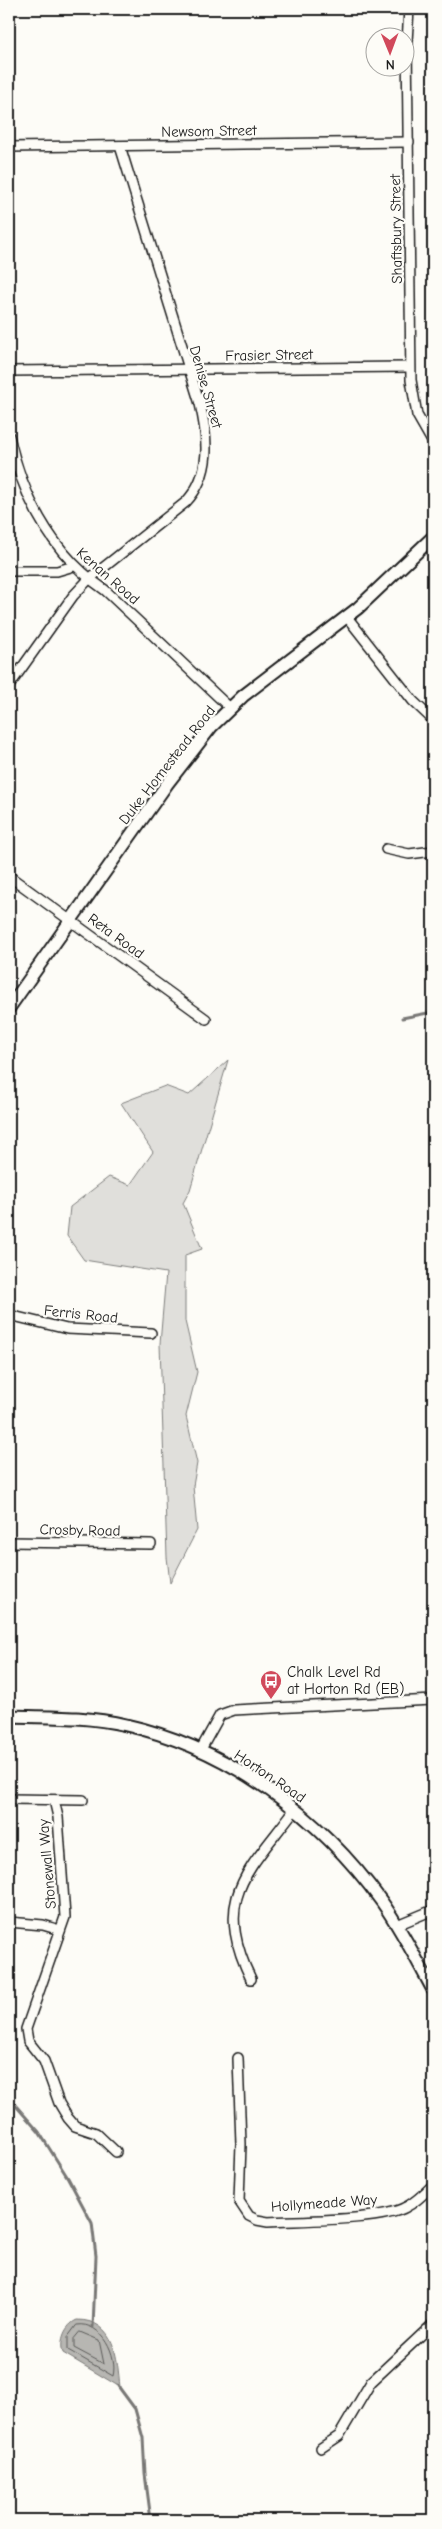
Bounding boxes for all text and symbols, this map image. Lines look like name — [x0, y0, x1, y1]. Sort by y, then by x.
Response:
north arrow — [364, 28, 414, 78]
text: N — [386, 56, 395, 73]
street label: Newsom Street — [161, 121, 258, 141]
street label: Shaftsbury Street — [386, 173, 406, 284]
street label: Denise Street — [186, 344, 227, 431]
street label: Frasier Street — [225, 345, 314, 365]
street label: Kenan Road — [73, 544, 143, 608]
street label: Duke Homestead Road — [115, 702, 219, 828]
street label: Reta Road — [84, 910, 148, 962]
street label: Ferris Road — [43, 1301, 119, 1327]
street label: Crosby Road — [39, 1520, 121, 1540]
place label: Chalk Level Rd at Horton Rd (EB) — [287, 1663, 404, 1698]
bus stop icon: Chalk Level Rd at Horton Rd (EB) — [259, 1669, 283, 1700]
street label: Horton Road — [231, 1746, 309, 1806]
street label: Stonewall Way — [34, 1818, 60, 1910]
street label: Hollymeade Way — [270, 2190, 378, 2216]

